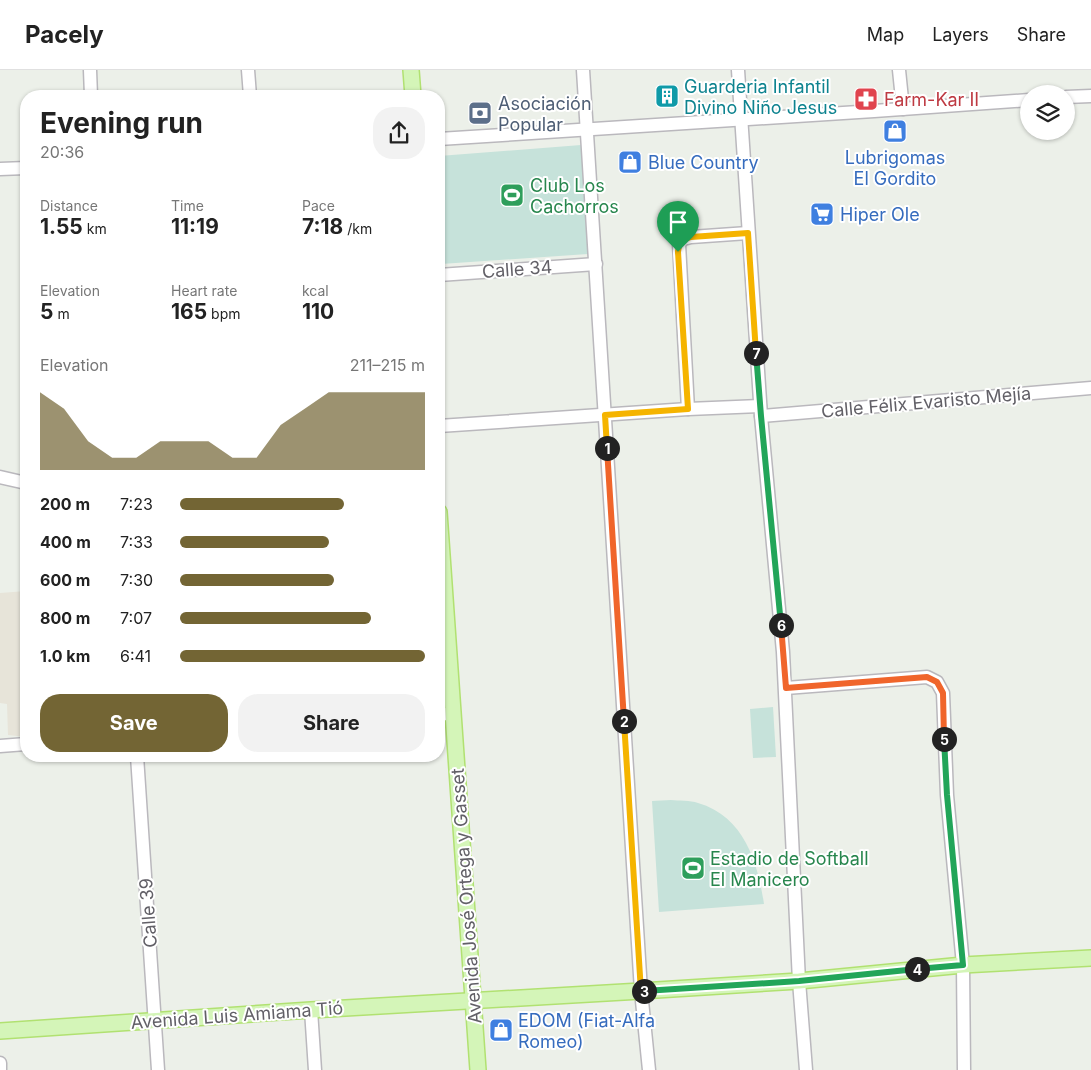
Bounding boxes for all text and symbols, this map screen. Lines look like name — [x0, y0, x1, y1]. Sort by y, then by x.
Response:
text: Pacely — [25, 20, 104, 49]
text: Map — [867, 24, 904, 45]
text: Layers — [932, 24, 989, 45]
text: Share — [1017, 24, 1066, 45]
place label: Guarderia Infantil Divino Niño Jesus — [684, 76, 837, 118]
building icon: Guarderia Infantil Divino Niño Jesus — [654, 83, 680, 109]
map controls — [1020, 85, 1075, 140]
button: layers — [1020, 85, 1075, 140]
pharmacy icon: Farm-Kar II — [853, 86, 879, 112]
place label: Farm-Kar II — [884, 89, 979, 110]
place label: Asociación Popular — [498, 93, 592, 135]
bank icon: Asociación Popular — [467, 100, 493, 126]
text: Evening run — [40, 106, 203, 140]
button: share — [373, 107, 425, 159]
shop icon: Lubrigomas El Gordito — [882, 118, 908, 144]
text: 20:36 — [40, 142, 84, 162]
place label: Lubrigomas El Gordito — [845, 147, 945, 189]
shop icon: Blue Country — [617, 149, 643, 175]
place label: Blue Country — [648, 152, 759, 173]
place label: Club Los Cachorros — [530, 175, 619, 217]
sports icon: Club Los Cachorros — [499, 182, 525, 208]
text: Distance — [40, 197, 98, 214]
text: Time — [171, 197, 204, 214]
text: Pace — [302, 197, 335, 214]
pin — [657, 201, 699, 252]
supermarket icon: Hiper Ole — [809, 201, 835, 227]
place label: Hiper Ole — [840, 204, 920, 225]
icon: arrive — [664, 208, 692, 236]
text: 1.55 — [40, 214, 83, 239]
text: 11:19 — [171, 214, 219, 239]
text: 7:18 — [302, 214, 343, 239]
text: km — [83, 220, 107, 237]
text: /km — [343, 220, 372, 237]
street label: Calle 34 — [481, 256, 553, 282]
text: Elevation — [40, 282, 100, 299]
text: Heart rate — [171, 282, 237, 299]
text: kcal — [302, 282, 329, 299]
text: 5 — [40, 299, 53, 324]
text: 165 — [171, 299, 207, 324]
text: 110 — [302, 299, 334, 324]
text: m — [53, 305, 70, 322]
text: bpm — [207, 305, 240, 322]
pin: 7 — [744, 340, 768, 366]
text: 7 — [752, 345, 761, 362]
text: Elevation — [40, 355, 109, 375]
text: 211–215 m — [350, 355, 425, 375]
street label: Calle Félix Evaristo Mejía — [820, 382, 1032, 422]
pin: 1 — [594, 436, 620, 460]
text: 1 — [604, 440, 611, 457]
text: 200 m — [40, 494, 90, 514]
text: 7:23 — [120, 494, 153, 514]
text: 400 m — [40, 532, 91, 552]
text: 7:33 — [120, 532, 153, 552]
text: 600 m — [40, 570, 90, 590]
text: 7:30 — [120, 570, 153, 590]
text: 800 m — [40, 608, 90, 628]
text: 7:07 — [120, 608, 152, 628]
pin: 6 — [768, 612, 794, 638]
text: 6 — [777, 617, 786, 634]
text: 1.0 km — [40, 646, 90, 666]
text: 6:41 — [120, 646, 151, 666]
button: Save — [40, 694, 228, 752]
button: Share — [238, 694, 425, 752]
pin: 2 — [612, 708, 636, 734]
text: 2 — [620, 713, 629, 730]
pin: 5 — [932, 726, 956, 752]
text: 5 — [940, 731, 949, 748]
street label: Avenida José Ortega y Gasset — [447, 767, 485, 1024]
place label: Estadio de Softball El Manicero — [710, 848, 869, 890]
sports icon: Estadio de Softball El Manicero — [680, 855, 706, 881]
street label: Calle 39 — [135, 877, 161, 949]
pin: 4 — [904, 956, 930, 982]
text: 4 — [913, 961, 922, 978]
pin: 3 — [632, 978, 656, 1004]
text: 3 — [640, 983, 649, 1000]
street label: Avenida Luis Amiama Tió — [130, 997, 344, 1033]
place label: EDOM (Fiat-Alfa Romeo) — [518, 1010, 655, 1052]
shop icon: EDOM (Fiat-Alfa Romeo) — [488, 1017, 514, 1043]

